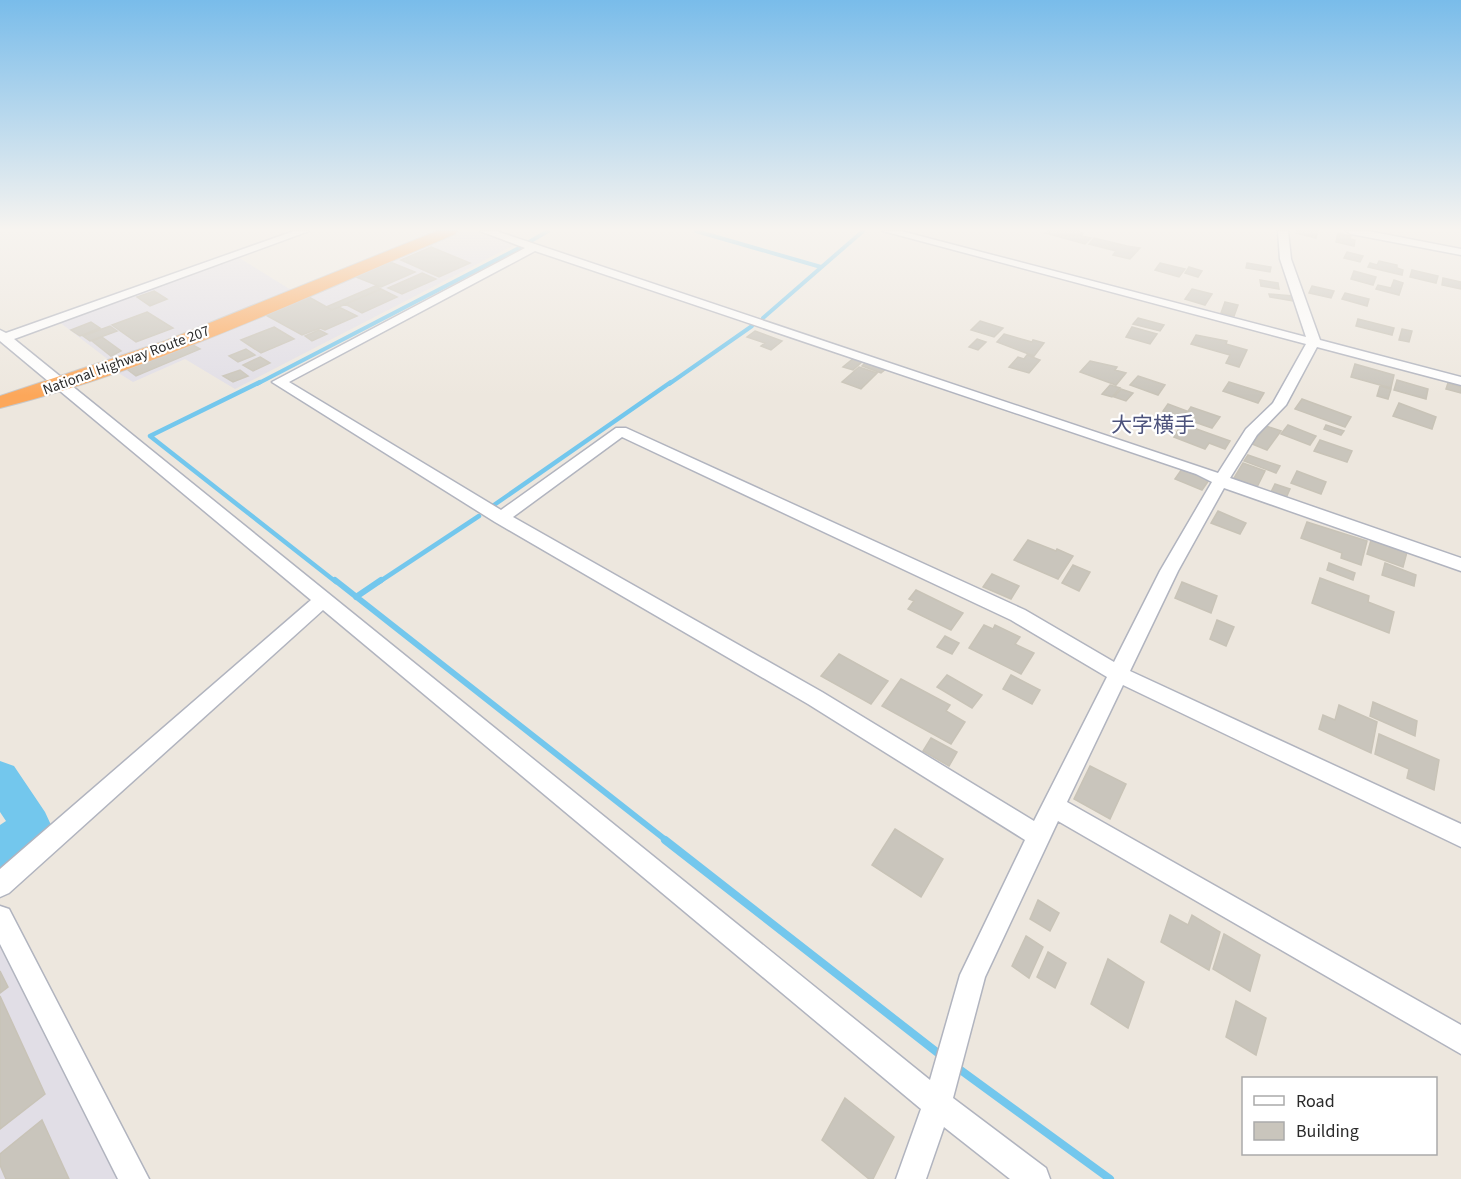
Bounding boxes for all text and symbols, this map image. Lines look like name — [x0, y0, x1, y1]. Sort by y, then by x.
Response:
street label: National Highway Route 207 — [40, 320, 213, 400]
district label: 大字横手 — [1111, 410, 1195, 440]
legend — [1242, 1077, 1437, 1155]
text: Road — [1296, 1089, 1335, 1114]
text: Building — [1296, 1119, 1359, 1144]

